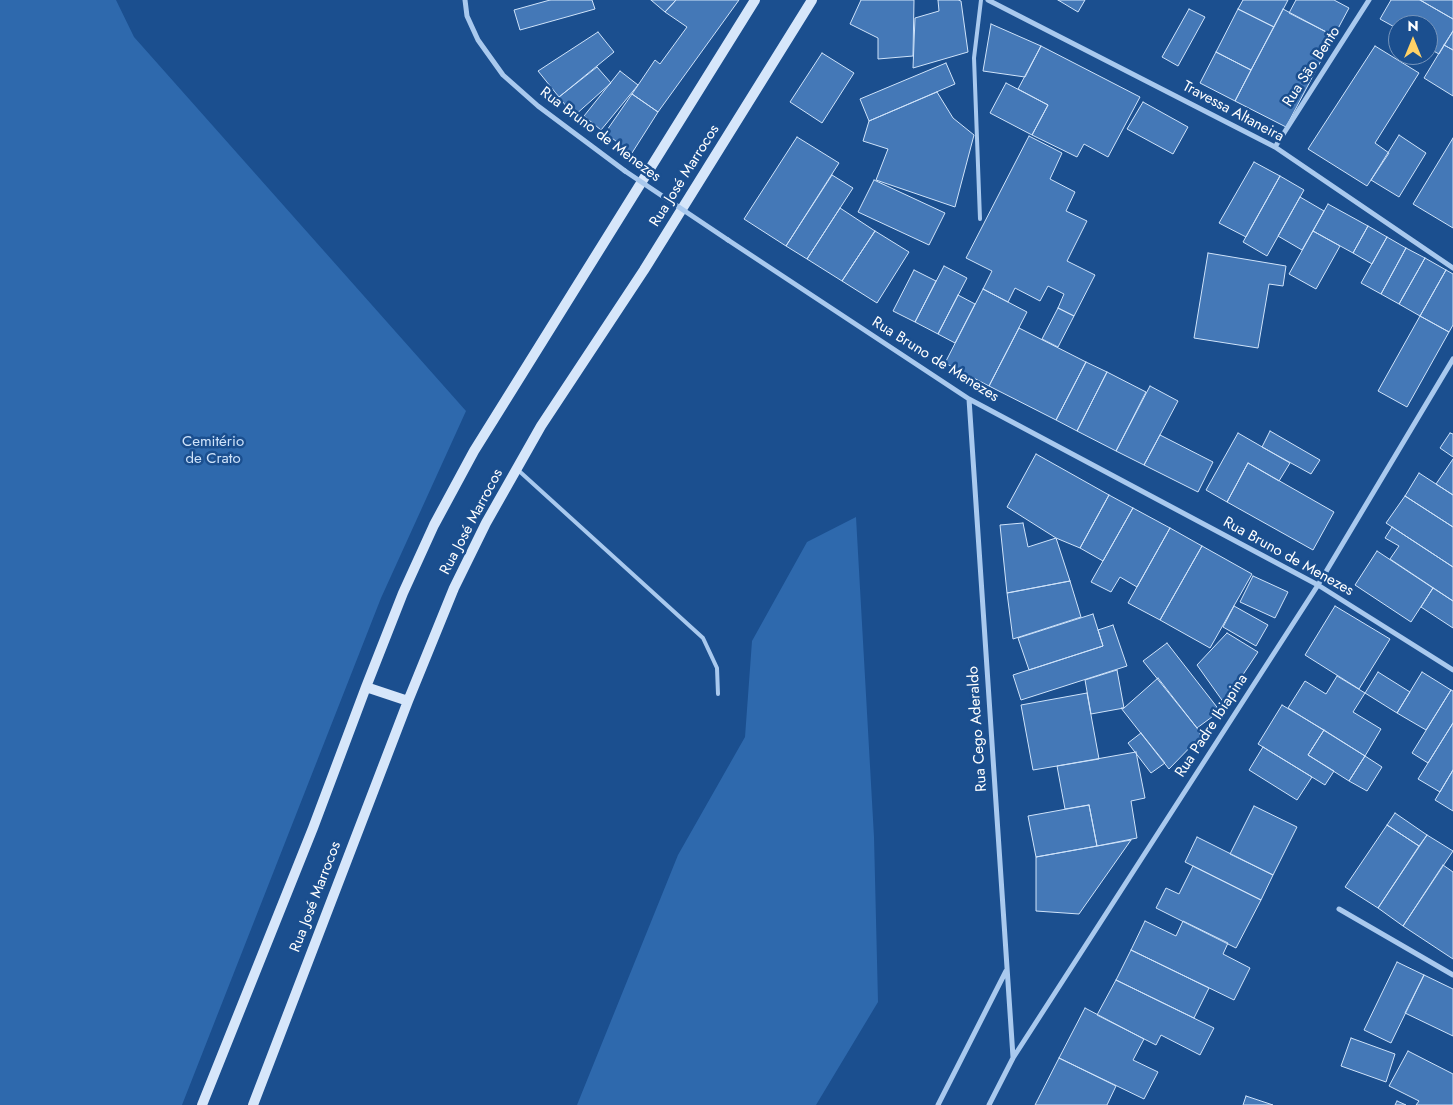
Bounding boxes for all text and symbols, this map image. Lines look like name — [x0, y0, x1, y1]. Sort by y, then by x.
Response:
north arrow — [1388, 15, 1438, 65]
text: N — [1407, 16, 1419, 36]
street label: Rua São Bento — [1279, 24, 1345, 110]
street label: Travessa Altaneira — [1179, 78, 1287, 146]
street label: Rua Bruno de Menezes — [536, 84, 664, 186]
street label: Rua José Marrocos — [646, 122, 724, 230]
street label: Rua Bruno de Menezes — [868, 314, 1002, 406]
park label: Cemitério de Crato — [182, 433, 244, 468]
street label: Rua José Marrocos — [437, 466, 507, 578]
street label: Rua Bruno de Menezes — [1220, 514, 1356, 600]
street label: Rua Cego Aderaldo — [965, 666, 991, 792]
street label: Rua Padre Ibiapina — [1172, 671, 1252, 781]
street label: Rua José Marrocos — [287, 839, 345, 955]

